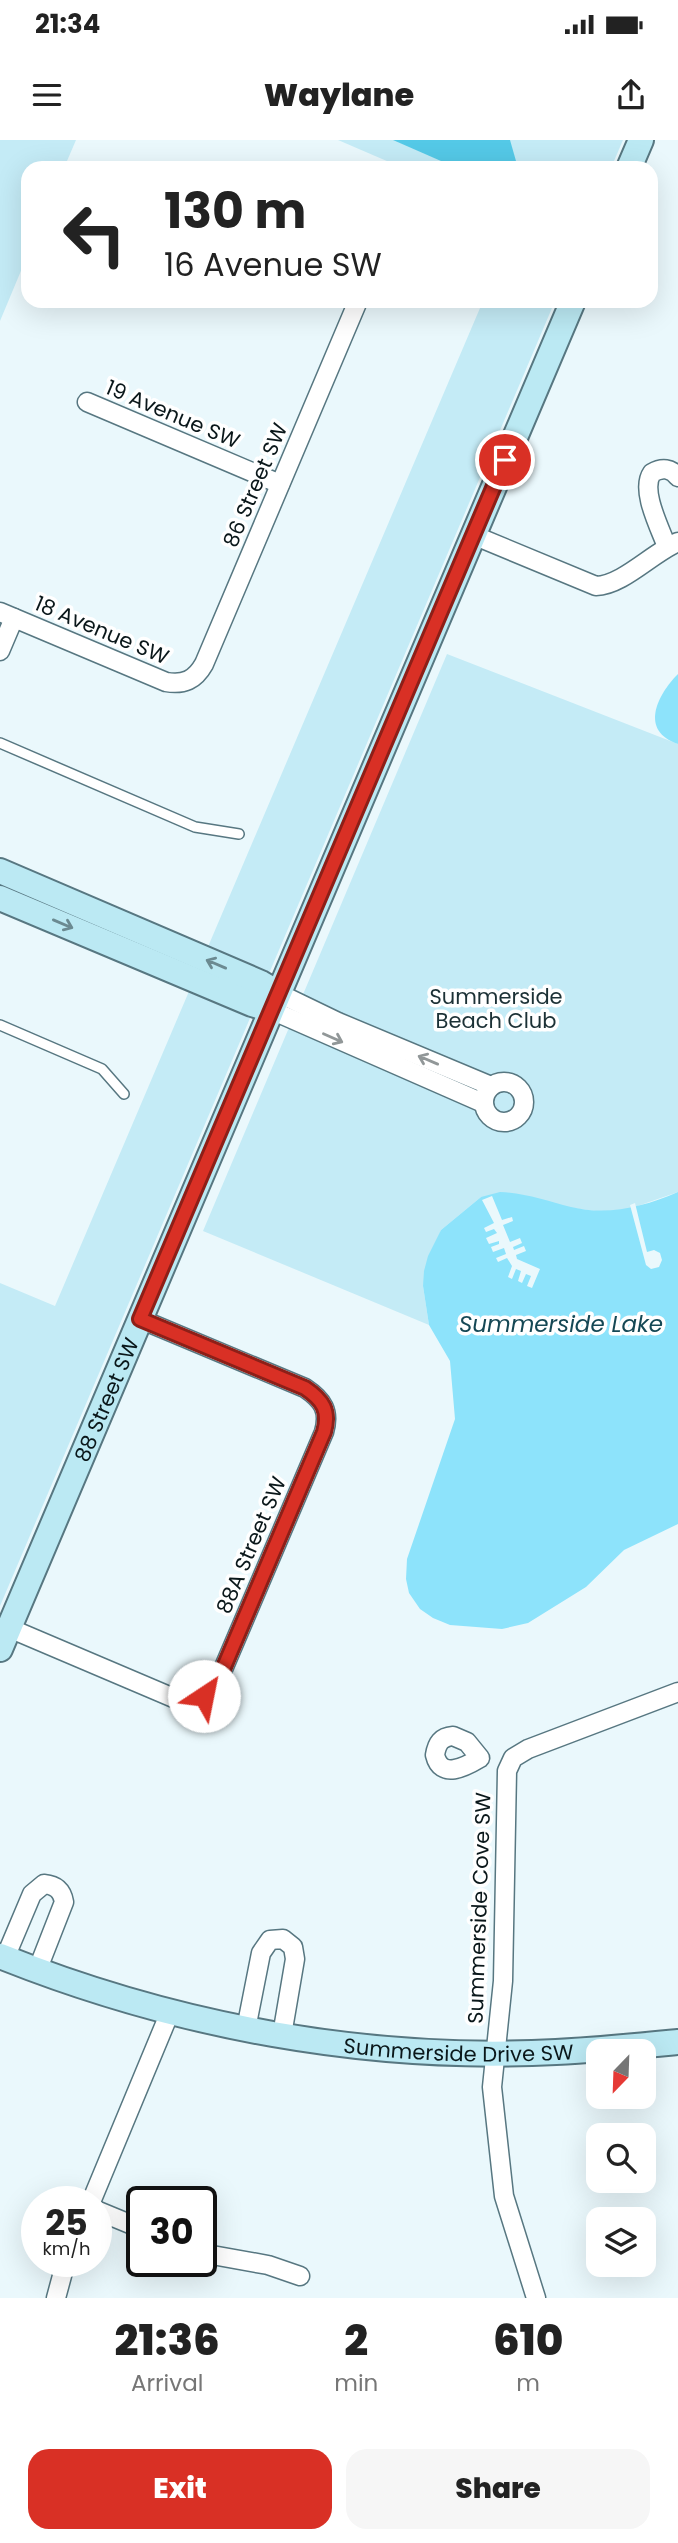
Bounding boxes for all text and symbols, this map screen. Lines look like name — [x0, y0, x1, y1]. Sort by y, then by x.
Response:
text: 21:34 — [35, 6, 100, 42]
text: Waylane — [264, 72, 414, 117]
icon: menu — [28, 76, 66, 114]
icon: share — [612, 76, 650, 114]
text: 130 m — [164, 177, 306, 245]
icon: left — [49, 189, 140, 280]
text: 16 Avenue SW — [164, 242, 382, 287]
street label: 19 Avenue SW — [102, 373, 245, 455]
street label: 86 Street SW — [216, 418, 294, 551]
pin — [475, 430, 535, 490]
icon: arrive — [486, 441, 524, 479]
street label: 18 Avenue SW — [31, 589, 174, 671]
one-way arrow — [52, 919, 73, 932]
one-way arrow — [206, 957, 228, 970]
park label: Summerside Beach Club — [429, 982, 563, 1035]
one-way arrow — [322, 1032, 343, 1045]
one-way arrow — [418, 1053, 439, 1066]
water label: Summerside Lake — [459, 1308, 663, 1340]
street label: 88 Street SW — [67, 1333, 145, 1466]
street label: 88A Street SW — [209, 1472, 293, 1618]
position arrow — [167, 1659, 241, 1733]
street label: Summerside Cove SW — [460, 1791, 498, 2024]
street label: Summerside Drive SW — [342, 2030, 575, 2068]
north arrow — [586, 2039, 656, 2109]
map controls — [586, 2039, 656, 2277]
button: search — [586, 2123, 656, 2193]
speed limit sign: 30 — [126, 2186, 217, 2277]
text: 25 — [45, 2198, 88, 2247]
button: layers — [586, 2207, 656, 2277]
text: km/h — [43, 2236, 90, 2261]
text: 21:36 — [115, 2311, 220, 2370]
text: 2 — [344, 2311, 368, 2370]
text: 610 — [493, 2311, 563, 2370]
text: Arrival — [131, 2367, 203, 2399]
text: min — [334, 2367, 378, 2399]
text: m — [516, 2367, 540, 2399]
button: Exit — [28, 2449, 332, 2529]
button: Share — [346, 2449, 650, 2529]

